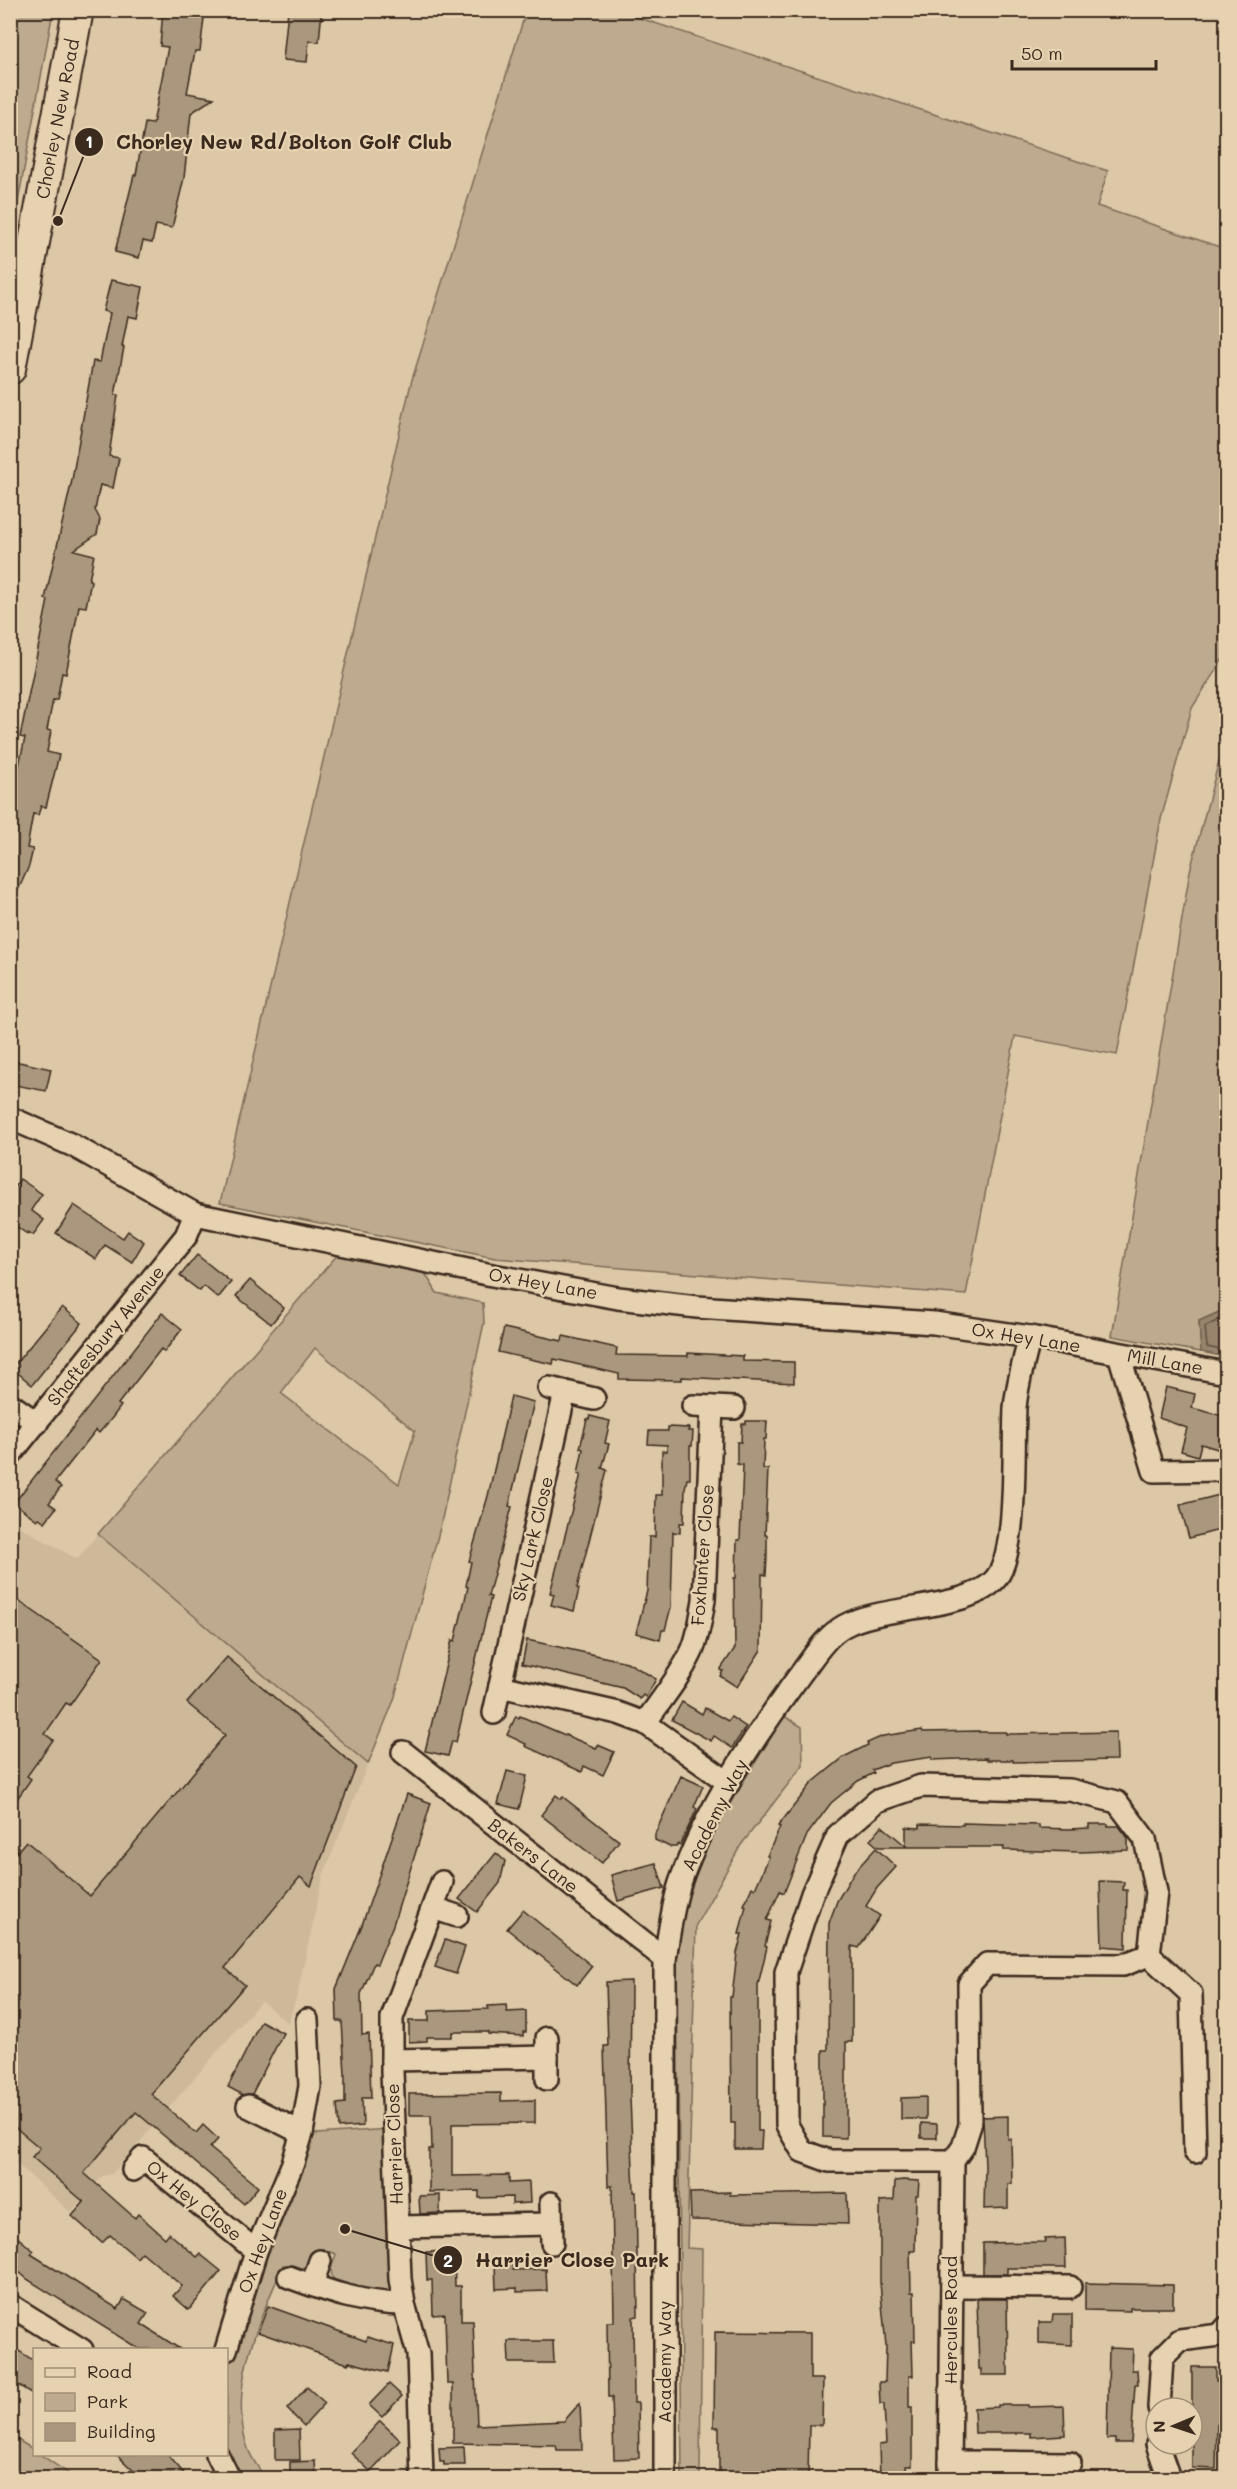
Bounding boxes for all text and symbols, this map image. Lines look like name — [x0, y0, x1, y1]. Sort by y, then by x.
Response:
scale bar — [1012, 33, 1156, 71]
street label: Chorley New Road — [30, 37, 84, 201]
text: 50 m — [1021, 41, 1063, 65]
callout: Chorley New Rd/Bolton Golf Club — [74, 123, 464, 161]
text: Chorley New Rd/Bolton Golf Club — [116, 128, 452, 154]
text: 1 — [85, 129, 93, 153]
street label: Shaftesbury Avenue — [41, 1260, 169, 1411]
street label: Ox Hey Lane — [487, 1262, 599, 1304]
street label: Ox Hey Lane — [970, 1317, 1082, 1357]
street label: Mill Lane — [1125, 1343, 1205, 1379]
street label: Sky Lark Close — [506, 1474, 558, 1604]
street label: Foxhunter Close — [685, 1483, 719, 1626]
street label: Academy Way — [676, 1754, 753, 1875]
street label: Bakers Lane — [484, 1812, 584, 1898]
street label: Harrier Close — [380, 2083, 408, 2205]
street label: Ox Hey Close — [142, 2154, 247, 2246]
street label: Ox Hey Lane — [232, 2185, 292, 2296]
callout: Harrier Close Park — [433, 2241, 681, 2279]
text: Harrier Close Park — [475, 2246, 669, 2272]
text: 2 — [443, 2248, 453, 2272]
street label: Hercules Road — [938, 2256, 962, 2384]
street label: Academy Way — [652, 2301, 676, 2423]
legend — [33, 2348, 228, 2456]
text: Road — [87, 2359, 132, 2383]
text: Park — [87, 2389, 128, 2413]
north arrow — [1144, 2396, 1204, 2456]
text: Building — [87, 2419, 155, 2443]
text: N — [1148, 2420, 1169, 2433]

